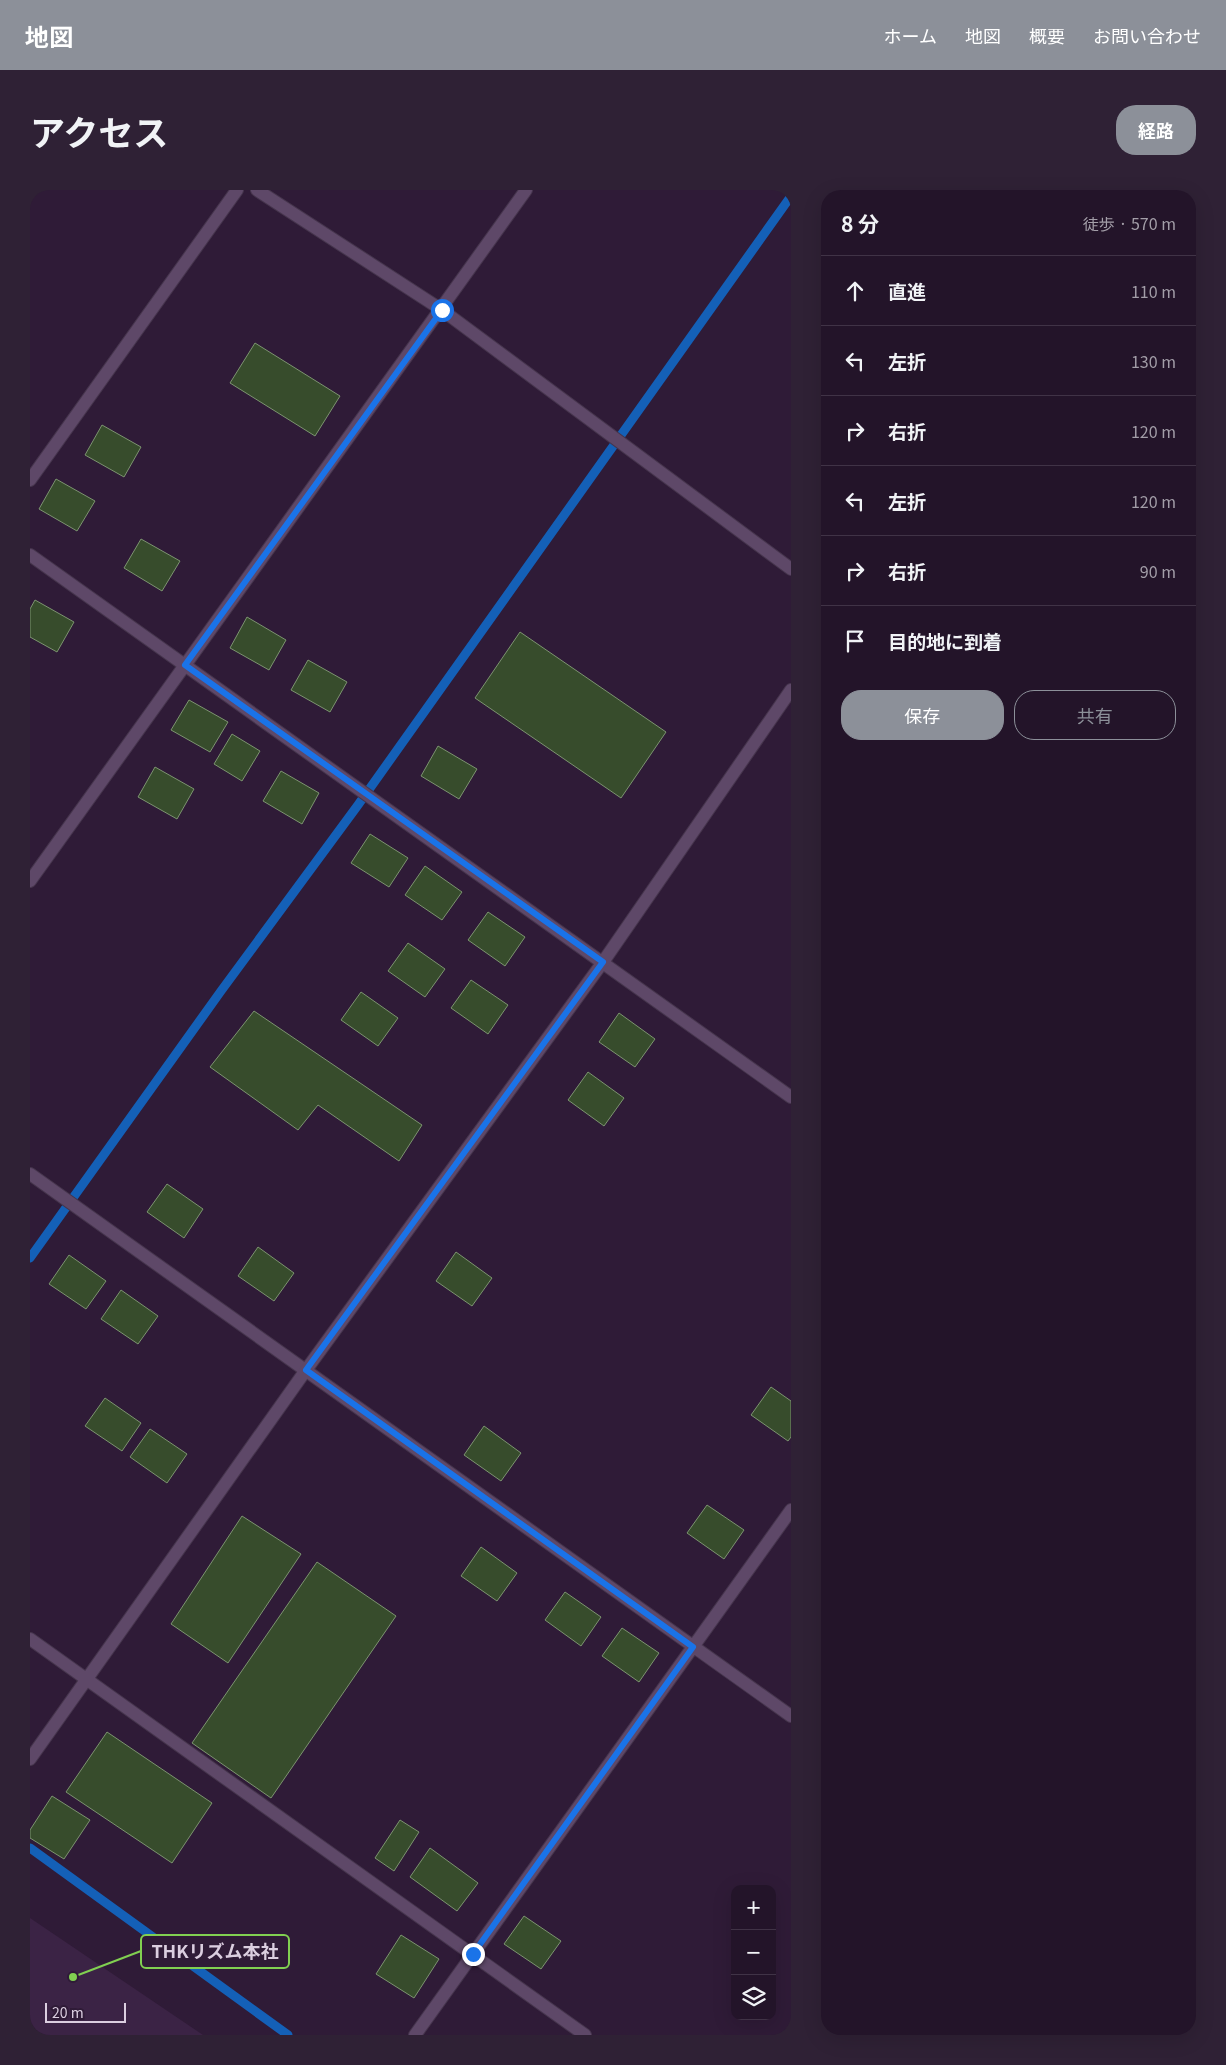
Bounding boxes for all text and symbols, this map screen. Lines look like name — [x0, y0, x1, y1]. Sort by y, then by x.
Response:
text: 地図 — [25, 18, 73, 53]
text: ホーム — [884, 22, 937, 48]
text: 地図 — [965, 22, 1001, 48]
text: 概要 — [1029, 22, 1065, 48]
text: お問い合わせ — [1093, 22, 1201, 48]
text: アクセス — [30, 105, 168, 156]
button: 経路 — [1116, 105, 1196, 155]
text: 8 分 — [841, 208, 879, 238]
text: 徒歩 · 570 m — [1083, 211, 1176, 235]
icon: ahead — [841, 277, 869, 305]
text: 直進 — [888, 277, 926, 304]
text: 110 m — [1131, 279, 1176, 303]
route start — [431, 299, 454, 322]
icon: left — [841, 347, 869, 375]
text: 左折 — [888, 347, 926, 374]
text: 130 m — [1131, 349, 1176, 373]
icon: right — [841, 417, 869, 445]
text: 右折 — [888, 417, 926, 444]
text: 120 m — [1131, 419, 1176, 443]
icon: left — [841, 487, 869, 515]
text: 左折 — [888, 487, 926, 514]
text: 120 m — [1131, 489, 1176, 513]
icon: right — [841, 557, 869, 585]
text: 右折 — [888, 557, 926, 584]
text: 90 m — [1140, 559, 1176, 583]
icon: arrive — [841, 627, 869, 655]
text: 目的地に到着 — [888, 627, 1002, 654]
button: 保存 — [841, 690, 1004, 740]
button: 共有 — [1014, 690, 1176, 740]
map controls — [731, 1885, 776, 2020]
button: + — [731, 1885, 776, 1930]
button: − — [731, 1930, 776, 1975]
callout: THKリズム本社 — [141, 1935, 289, 1968]
text: THKリズム本社 — [151, 1937, 279, 1963]
route end — [462, 1943, 485, 1966]
button: layers — [731, 1975, 776, 2020]
scale bar — [45, 2000, 126, 2023]
text: 20 m — [52, 2002, 84, 2022]

